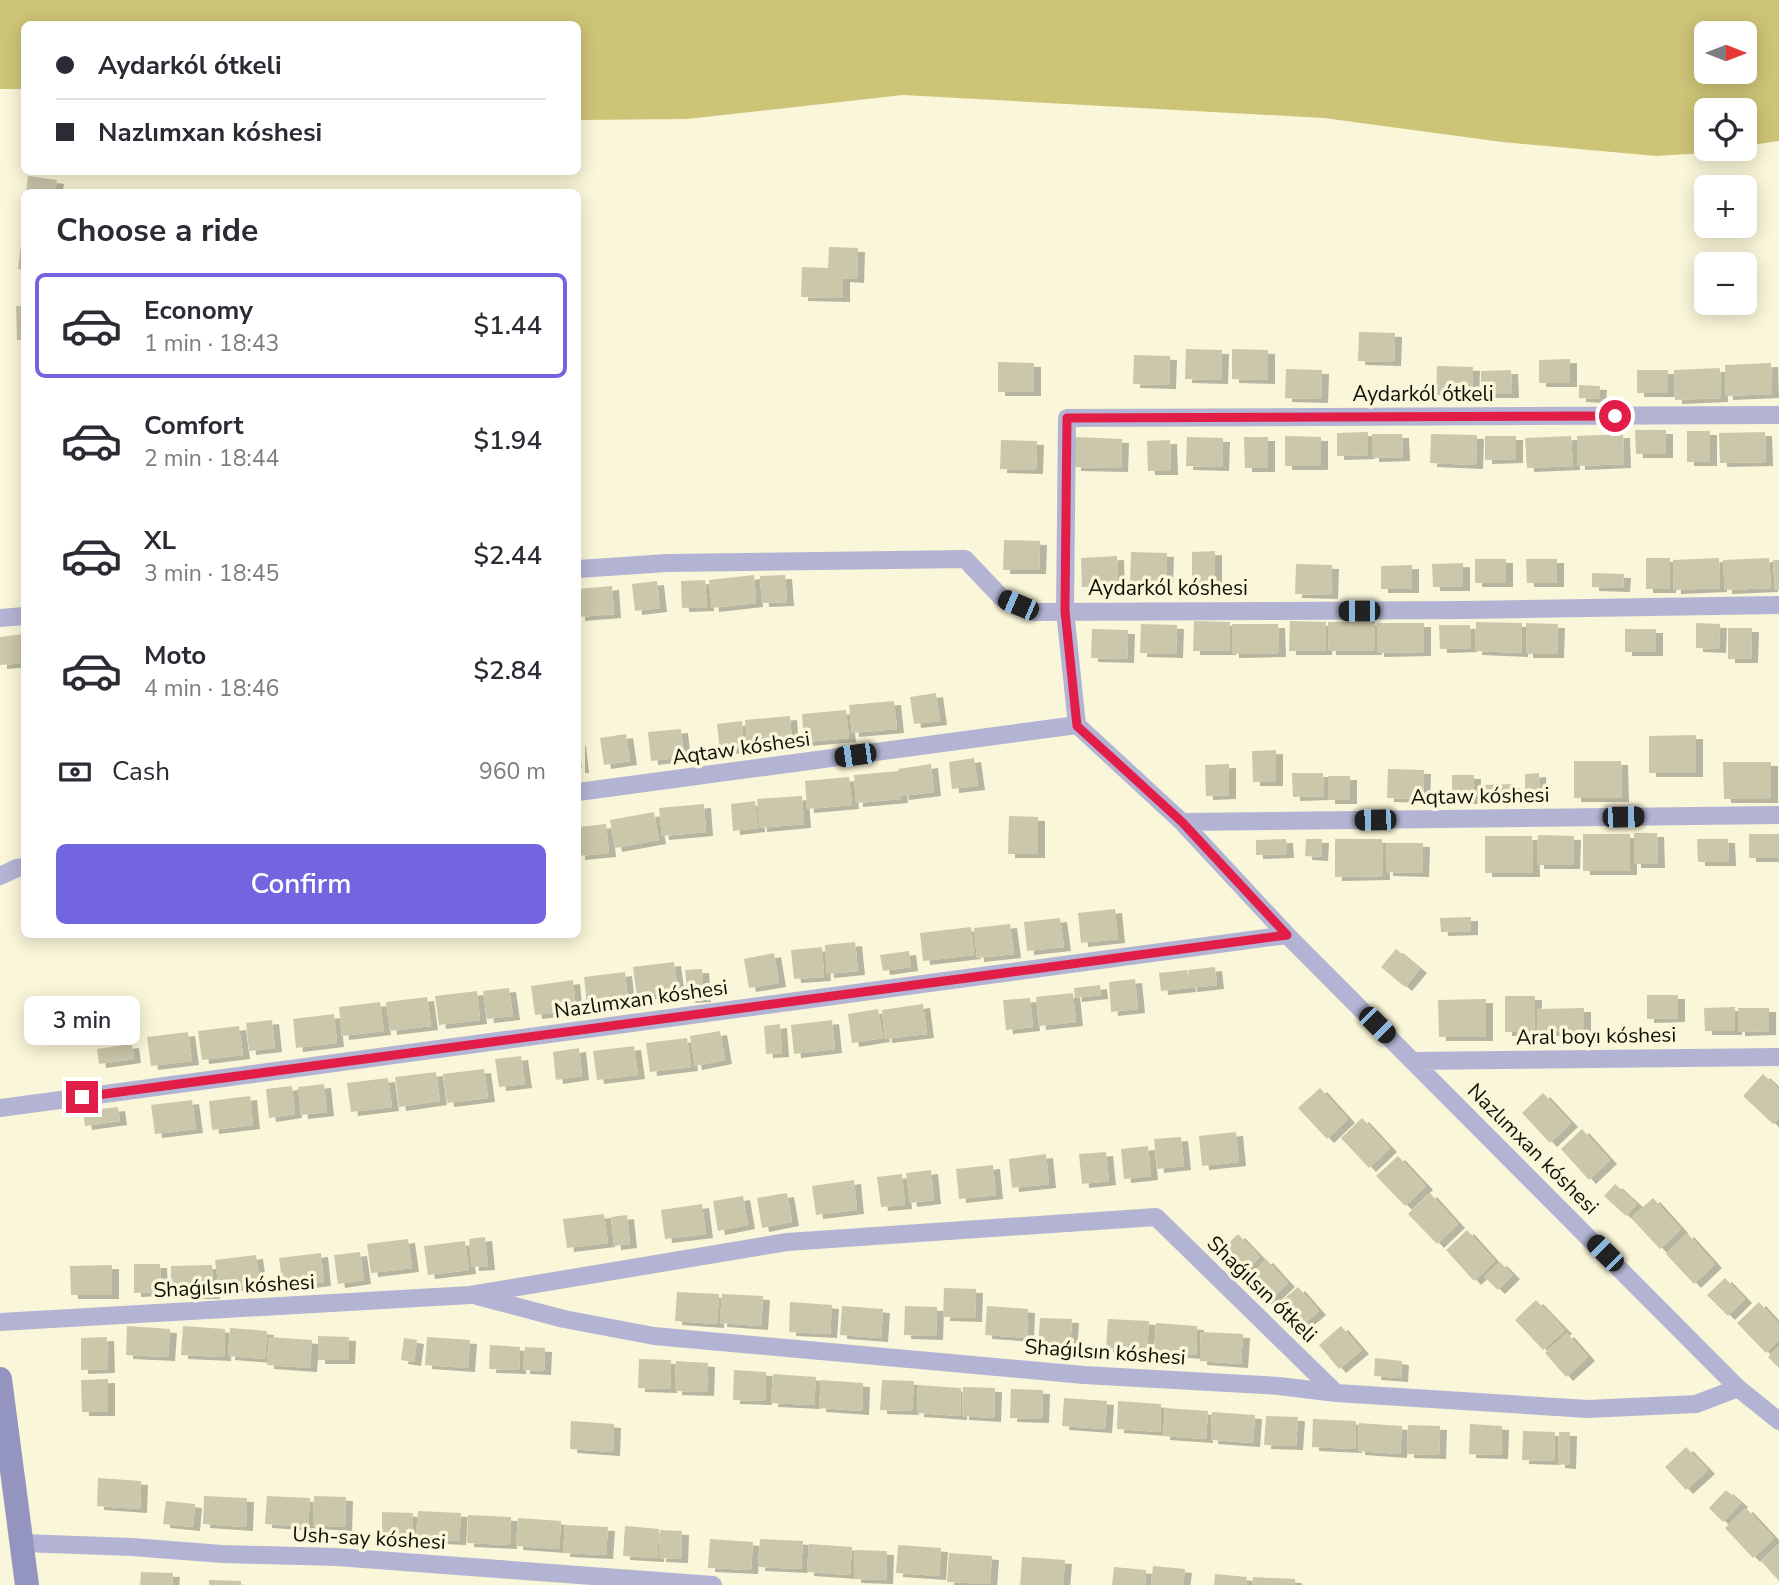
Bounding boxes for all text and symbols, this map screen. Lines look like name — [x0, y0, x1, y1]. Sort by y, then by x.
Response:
north arrow — [1694, 21, 1757, 84]
map controls — [1694, 21, 1757, 315]
text: Aydarkól ótkeli — [98, 48, 282, 83]
button: locate — [1694, 98, 1757, 161]
text: Nazlımxan kóshesi — [98, 115, 322, 150]
button: + — [1694, 175, 1757, 238]
text: Choose a ride — [56, 209, 258, 252]
button: − — [1694, 252, 1757, 315]
text: Economy — [144, 293, 253, 328]
icon: car — [60, 294, 123, 357]
text: $1.44 — [473, 308, 542, 343]
text: 1 min · 18:43 — [144, 328, 279, 359]
street label: Aydarkól ótkeli — [1352, 380, 1494, 408]
route start — [1599, 400, 1631, 432]
text: Comfort — [144, 408, 244, 443]
icon: car — [60, 409, 123, 472]
text: $1.94 — [473, 423, 542, 458]
text: 2 min · 18:44 — [144, 443, 279, 474]
text: XL — [144, 523, 176, 558]
icon: car — [60, 524, 123, 587]
text: $2.44 — [473, 538, 542, 573]
text: 3 min · 18:45 — [144, 558, 279, 589]
street label: Aydarkól kóshesi — [1088, 574, 1248, 602]
car — [995, 587, 1042, 623]
car — [1339, 601, 1381, 622]
text: Moto — [144, 638, 206, 673]
icon: car — [60, 639, 123, 702]
text: $2.84 — [473, 653, 542, 688]
text: 4 min · 18:46 — [144, 673, 279, 704]
street label: Aqtaw kóshesi — [670, 724, 812, 772]
car — [833, 742, 878, 768]
icon: cash — [56, 753, 94, 791]
text: Cash — [112, 754, 170, 789]
text: 960 m — [479, 756, 546, 787]
street label: Aqtaw kóshesi — [1410, 781, 1550, 811]
car — [1602, 806, 1645, 828]
car — [1354, 809, 1397, 831]
button: Confirm — [56, 844, 546, 924]
street label: Nazlımxan kóshesi — [552, 973, 730, 1025]
callout: 3 min — [24, 996, 140, 1044]
car — [1355, 1003, 1400, 1047]
text: 3 min — [53, 1005, 111, 1036]
street label: Aral boyı kóshesi — [1516, 1021, 1676, 1051]
street label: Nazlımxan kóshesi — [1461, 1077, 1605, 1221]
route end — [66, 1081, 98, 1113]
street label: Shaǵılsın ótkeli — [1201, 1229, 1323, 1349]
car — [1583, 1231, 1628, 1275]
street label: Shaǵılsın kóshesi — [153, 1268, 315, 1304]
street label: Shaǵılsın kóshesi — [1023, 1332, 1187, 1372]
street label: Ush-say kóshesi — [292, 1520, 446, 1556]

